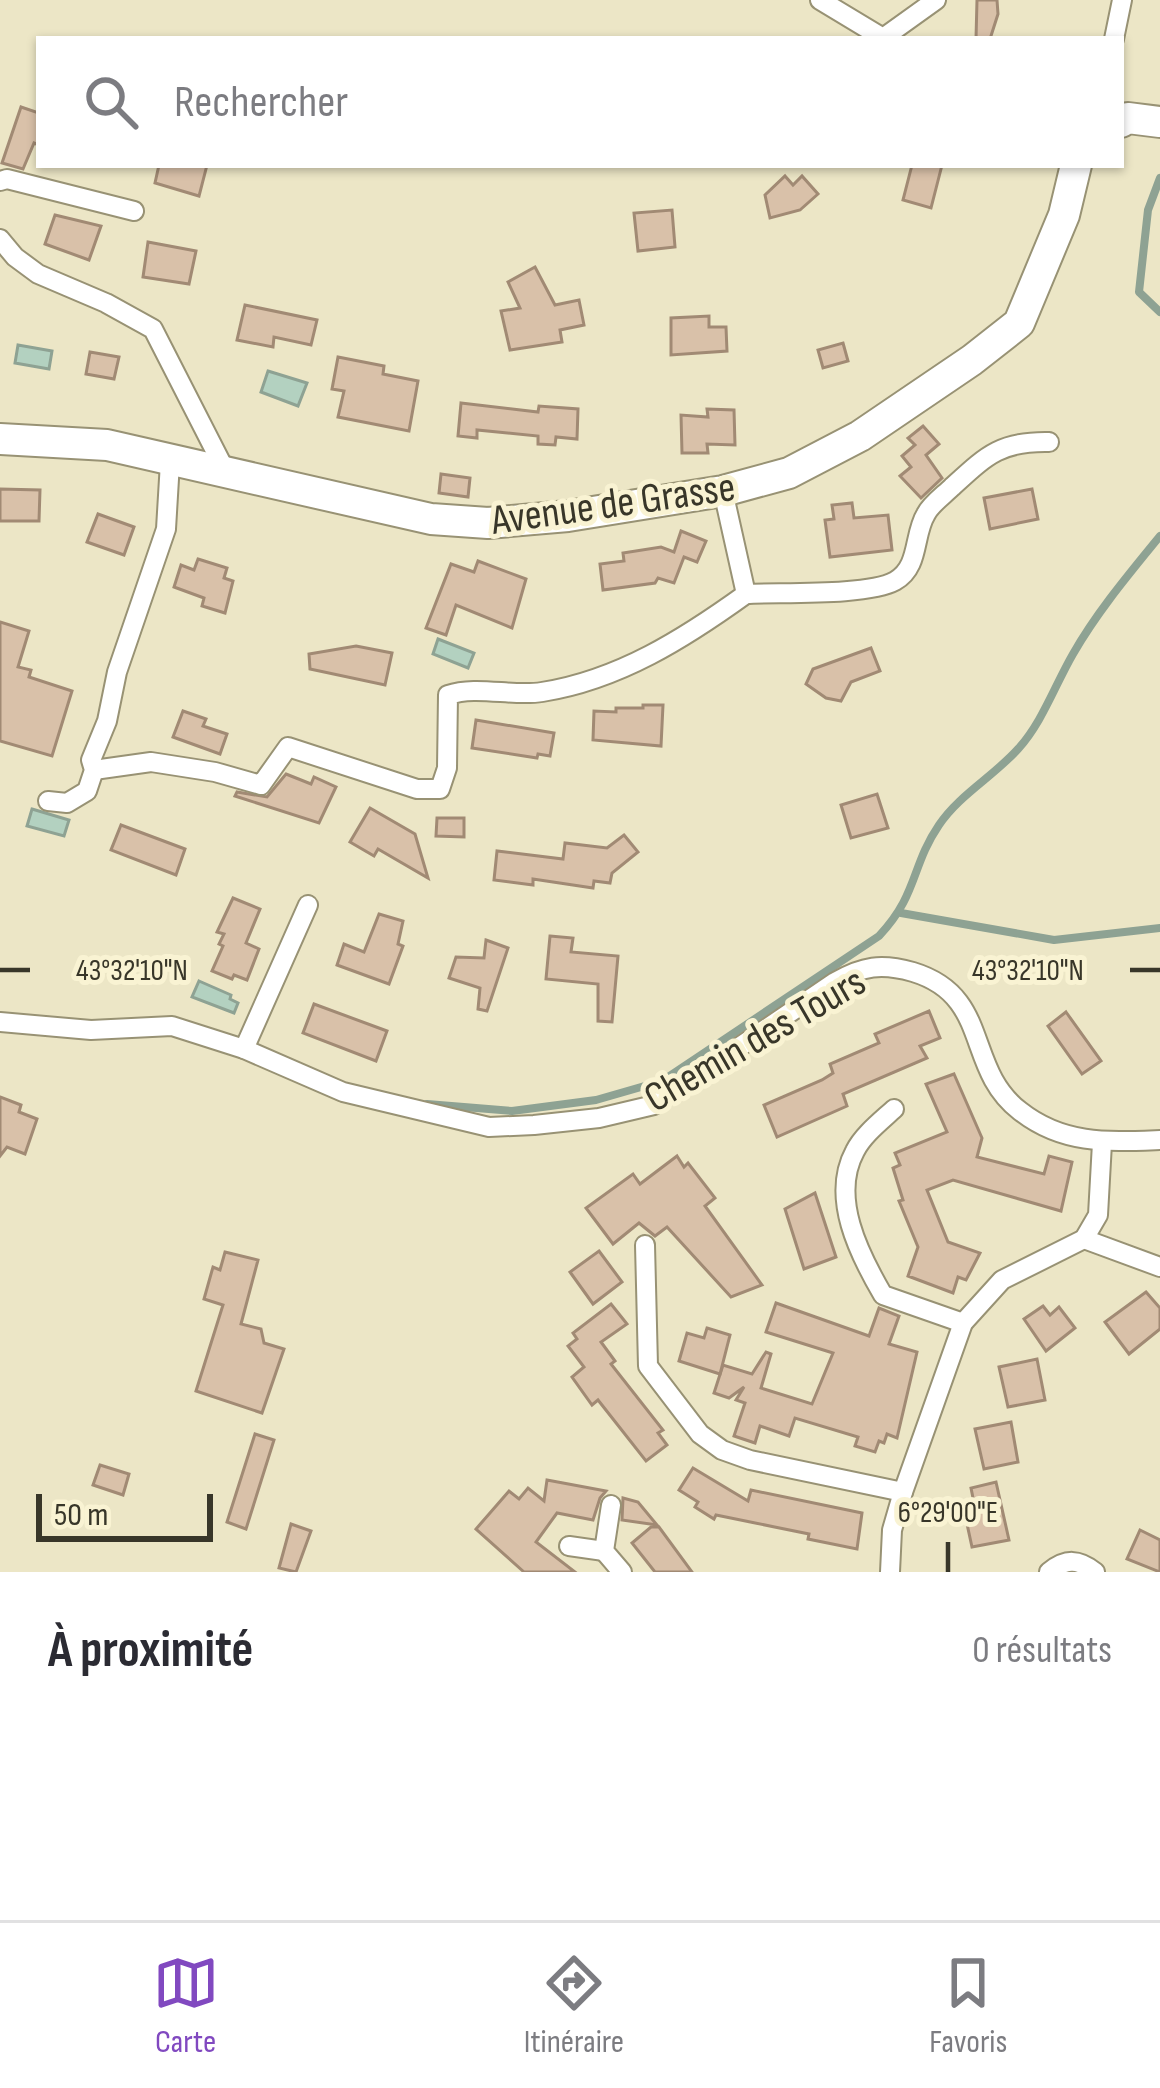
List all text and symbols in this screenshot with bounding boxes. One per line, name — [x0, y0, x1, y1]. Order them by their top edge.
search box — [36, 36, 1124, 168]
icon: search — [78, 69, 144, 135]
text: Rechercher — [174, 75, 348, 130]
street label: Avenue de Grasse — [487, 462, 739, 547]
text: 43°32'10"N — [76, 953, 188, 989]
text: 43°32'10"N — [972, 953, 1084, 989]
street label: Chemin des Tours — [636, 956, 875, 1124]
scale bar — [36, 1488, 213, 1541]
text: 50 m — [54, 1495, 108, 1535]
text: 6°29'00"E — [898, 1495, 998, 1531]
text: À proximité — [48, 1620, 253, 1681]
text: 0 résultats — [972, 1627, 1112, 1674]
tab: Carte — [153, 1950, 219, 2062]
tab: Itinéraire — [524, 1950, 624, 2062]
tab: Favoris — [929, 1950, 1007, 2062]

